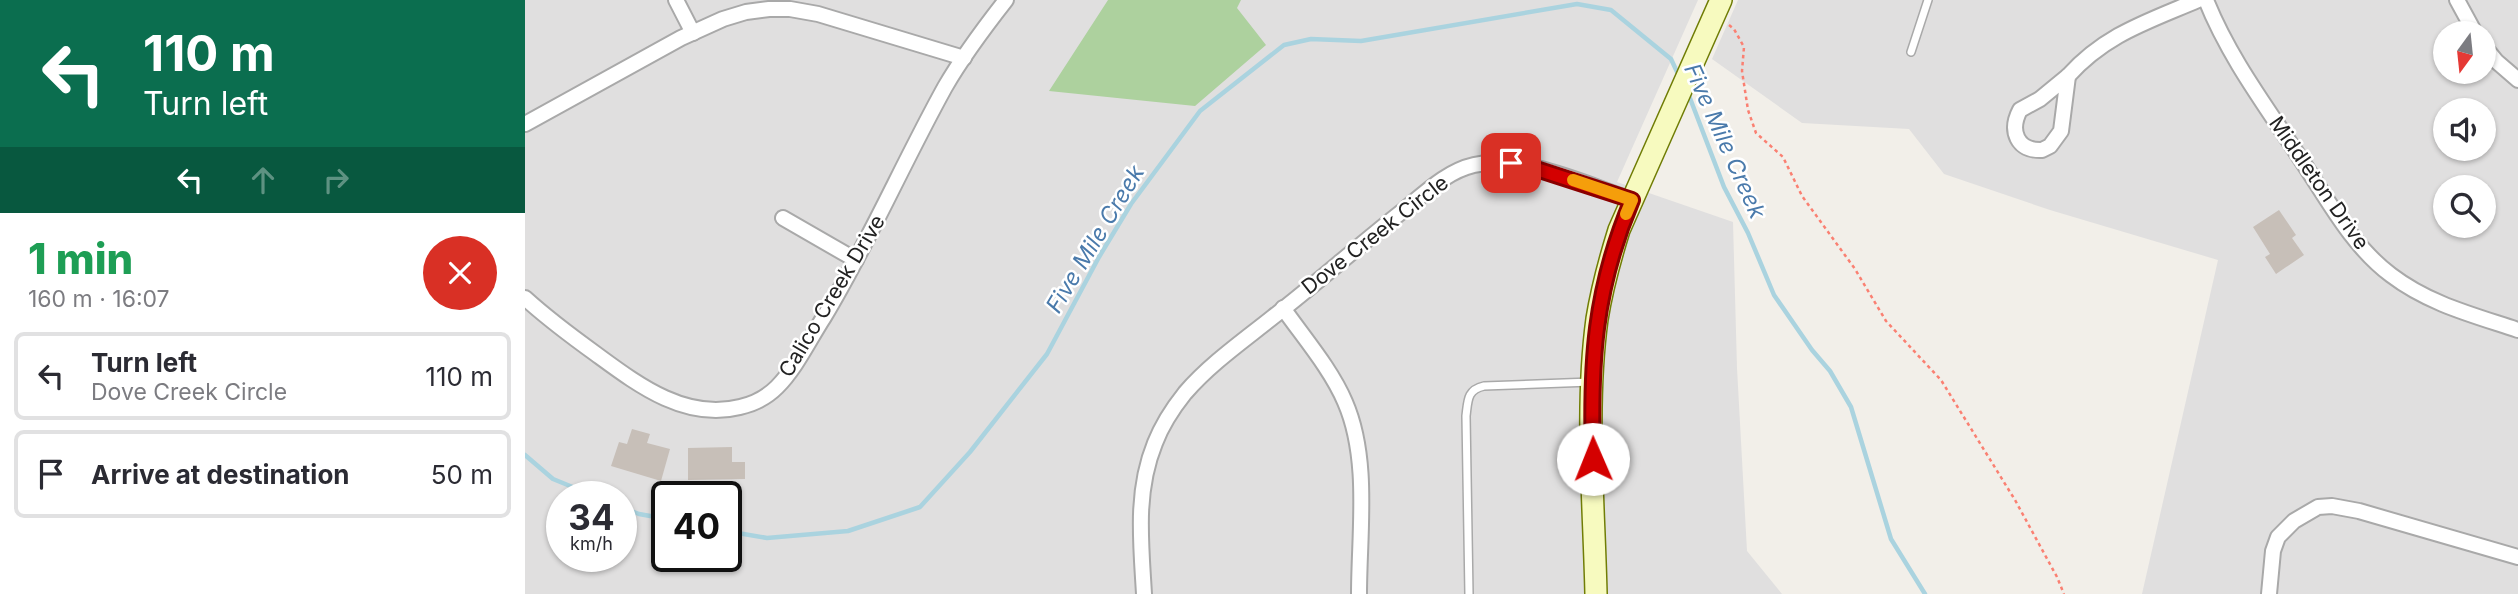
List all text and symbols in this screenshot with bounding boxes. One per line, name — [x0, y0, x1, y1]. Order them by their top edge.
north arrow — [2433, 21, 2495, 84]
map controls — [2433, 21, 2496, 238]
text: 110 m — [143, 24, 275, 83]
icon: left — [28, 28, 119, 119]
water label: Five Mile Creek — [1678, 59, 1772, 223]
text: Turn left — [143, 84, 268, 123]
button: sound — [2433, 98, 2496, 161]
street label: Middleton Drive — [2264, 111, 2375, 254]
pin — [1481, 133, 1541, 193]
icon: arrive — [1492, 144, 1530, 182]
water label: Five Mile Creek — [1040, 160, 1150, 318]
icon: left — [171, 161, 209, 199]
icon: ahead — [244, 161, 282, 199]
icon: right — [317, 161, 355, 199]
street label: Dove Creek Circle — [1296, 170, 1453, 300]
button: search — [2433, 175, 2496, 238]
street label: Calico Creek Drive — [773, 210, 890, 381]
text: 1 min — [28, 233, 133, 284]
button: close — [423, 236, 497, 310]
text: 160 m · 16:07 — [28, 285, 170, 313]
text: Turn left — [91, 347, 197, 378]
icon: left — [32, 357, 70, 395]
text: 110 m — [425, 361, 493, 392]
text: Dove Creek Circle — [91, 378, 287, 406]
position arrow — [1556, 422, 1630, 496]
icon: arrive — [32, 455, 70, 493]
text: Arrive at destination — [91, 459, 350, 490]
text: 50 m — [431, 459, 493, 490]
speed limit sign: 40 — [651, 481, 742, 572]
text: 34 — [568, 496, 615, 538]
text: km/h — [570, 533, 613, 554]

